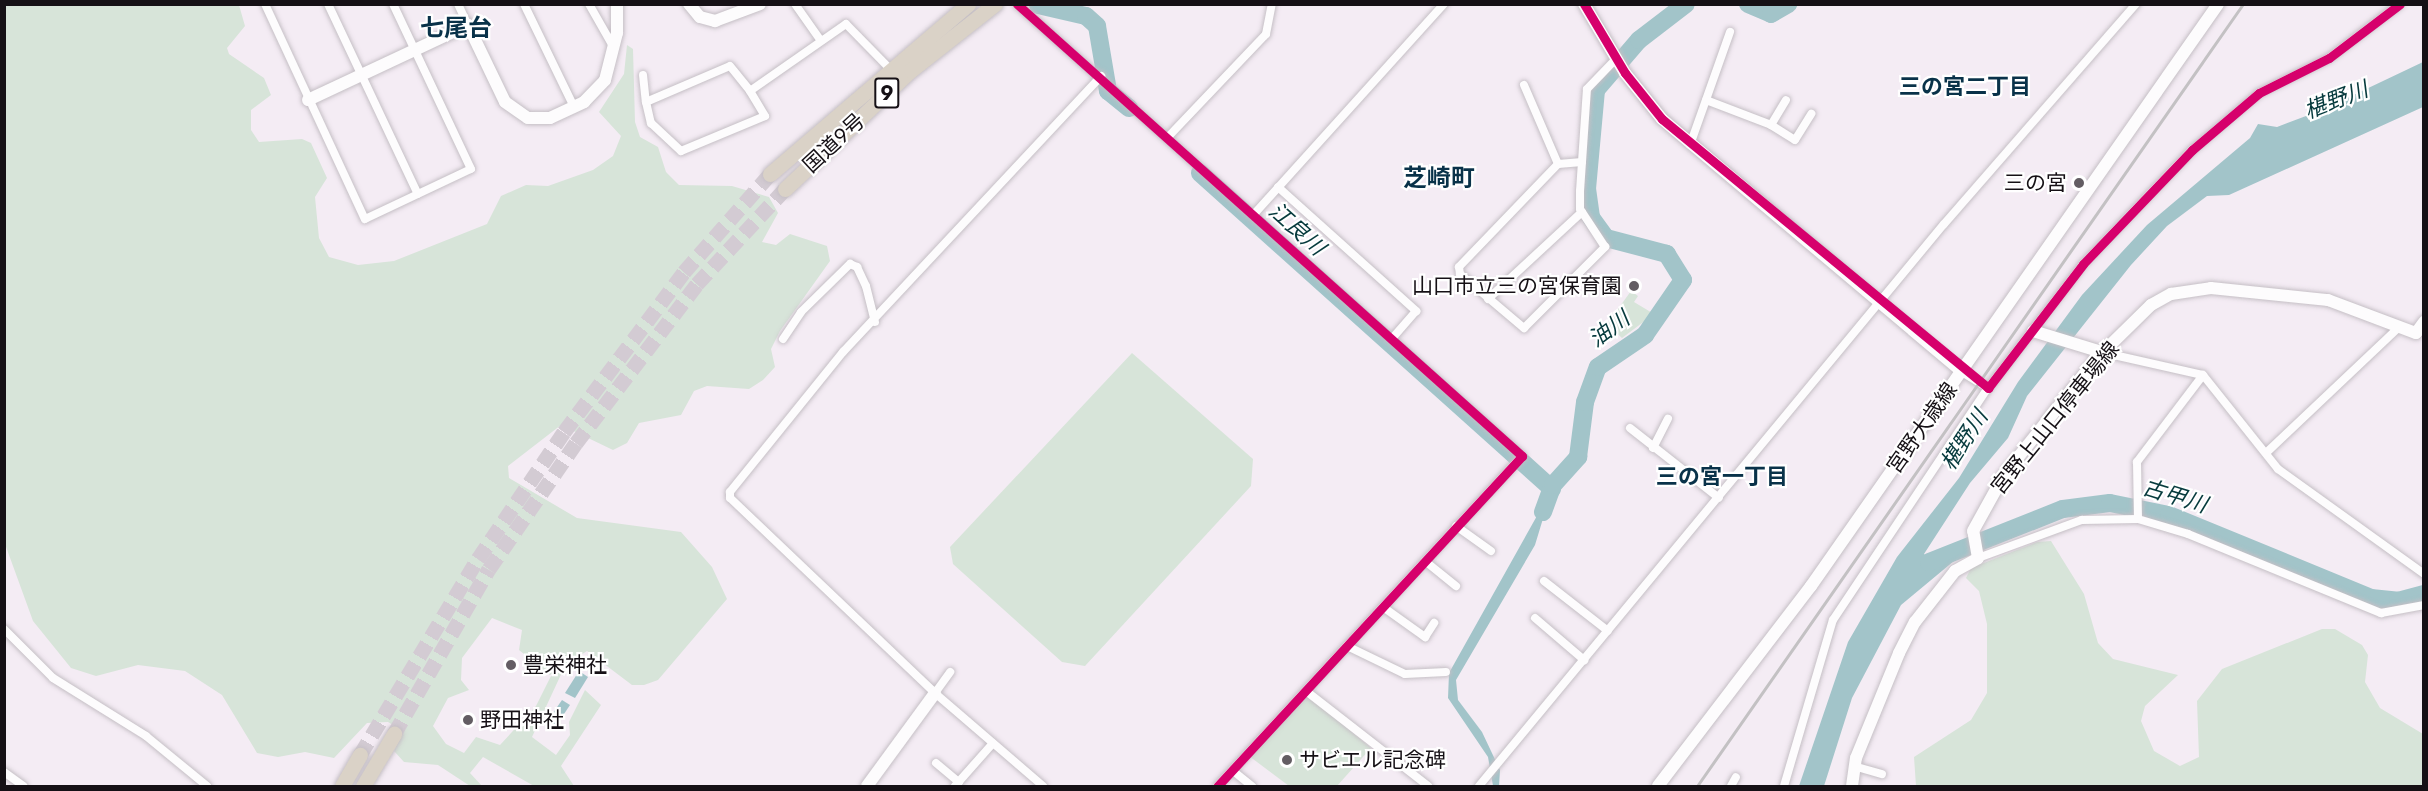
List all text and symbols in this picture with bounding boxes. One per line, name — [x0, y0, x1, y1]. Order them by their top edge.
district label: 七尾台 — [420, 14, 492, 42]
district label: 三の宮二丁目 — [1899, 74, 2031, 100]
road number: 9 — [874, 76, 900, 110]
water label: 椹野川 — [2300, 76, 2372, 124]
street label: 国道9号 — [798, 108, 870, 178]
district label: 芝崎町 — [1403, 164, 1475, 192]
place label: 三の宮 — [2004, 170, 2067, 196]
marker: 三の宮 — [2072, 176, 2086, 190]
water label: 江良川 — [1264, 197, 1330, 261]
place label: 山口市立三の宮保育園 — [1412, 273, 1622, 299]
marker: 山口市立三の宮保育園 — [1627, 279, 1641, 293]
water label: 油川 — [1583, 305, 1635, 353]
street label: 宮野上山口停車場線 — [1986, 337, 2124, 499]
street label: 宮野大歳線 — [1882, 378, 1962, 478]
water label: 椹野川 — [1935, 405, 1993, 475]
district label: 三の宮一丁目 — [1656, 464, 1788, 490]
water label: 古甲川 — [2140, 474, 2210, 518]
place label: 豊栄神社 — [523, 652, 607, 678]
marker: 豊栄神社 — [504, 658, 518, 672]
place label: 野田神社 — [480, 707, 564, 733]
marker: 野田神社 — [461, 713, 475, 727]
place label: サビエル記念碑 — [1299, 747, 1446, 773]
marker: サビエル記念碑 — [1280, 753, 1294, 767]

